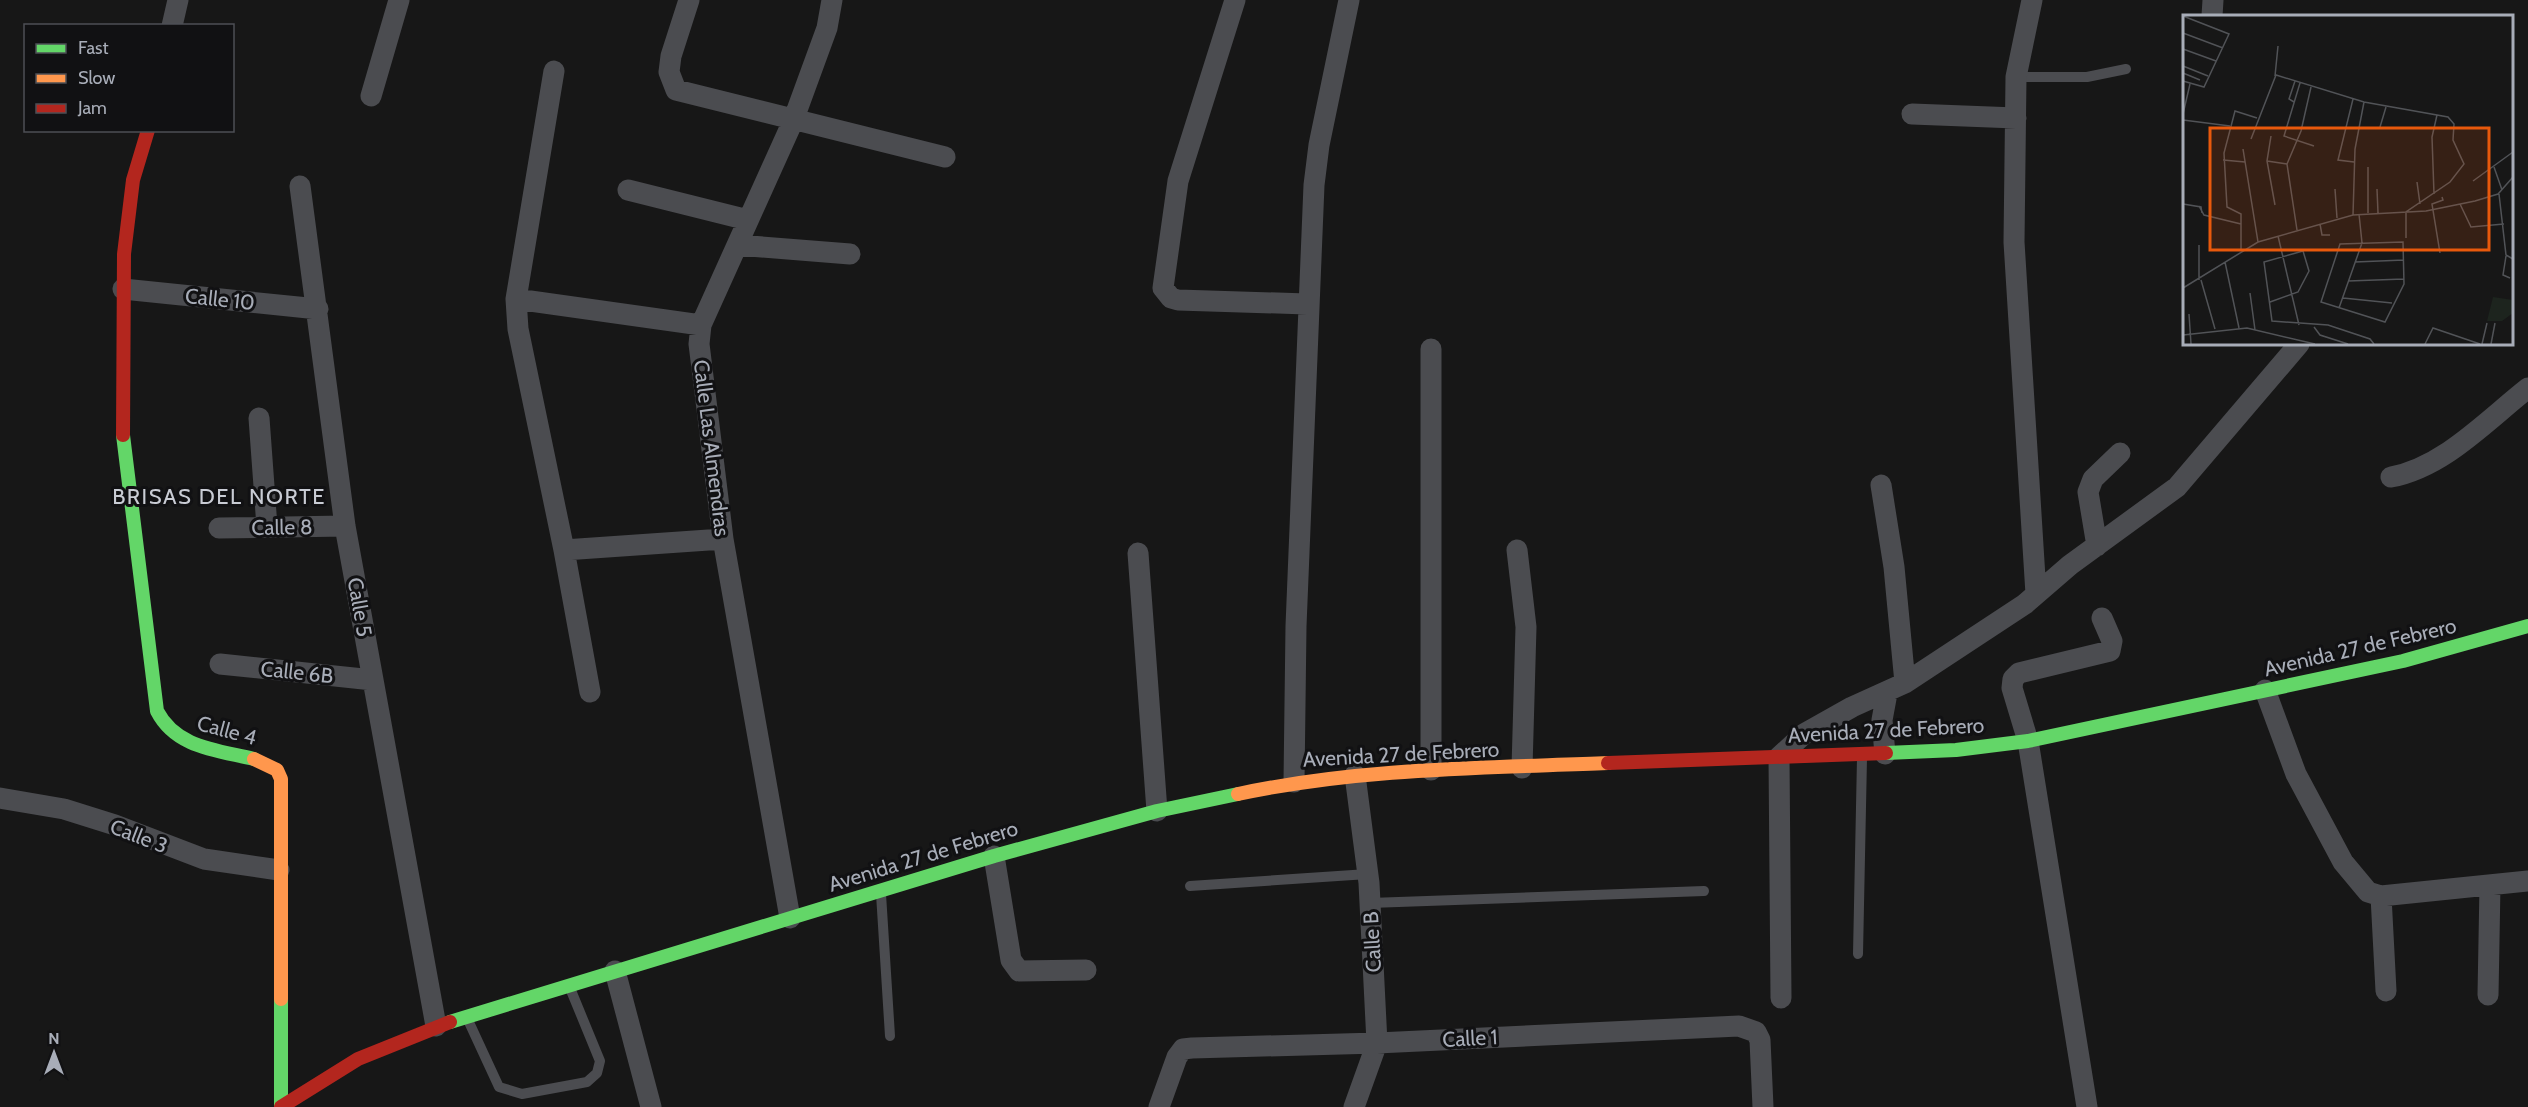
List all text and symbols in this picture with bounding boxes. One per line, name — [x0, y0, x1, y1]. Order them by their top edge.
inset map — [2183, 15, 2513, 345]
legend — [24, 24, 234, 132]
text: Fast — [78, 37, 109, 59]
text: Slow — [78, 67, 115, 89]
text: Jam — [77, 97, 107, 119]
street label: Calle 10 — [184, 283, 256, 315]
street label: Calle Las Almendras — [689, 358, 735, 538]
district label: BRISAS DEL NORTE — [112, 483, 326, 510]
street label: Calle 8 — [251, 514, 313, 540]
street label: Calle 5 — [343, 575, 377, 639]
street label: Avenida 27 de Febrero — [2261, 613, 2459, 681]
street label: Calle 6B — [260, 656, 334, 688]
street label: Calle 4 — [195, 710, 259, 750]
street label: Avenida 27 de Febrero — [1787, 712, 1985, 748]
street label: Avenida 27 de Febrero — [1302, 736, 1500, 772]
street label: Calle 3 — [107, 814, 171, 858]
street label: Avenida 27 de Febrero — [825, 815, 1021, 897]
street label: Calle B — [1358, 911, 1386, 973]
north arrow — [24, 1023, 84, 1083]
street label: Calle 1 — [1442, 1024, 1498, 1052]
text: N — [48, 1029, 60, 1048]

